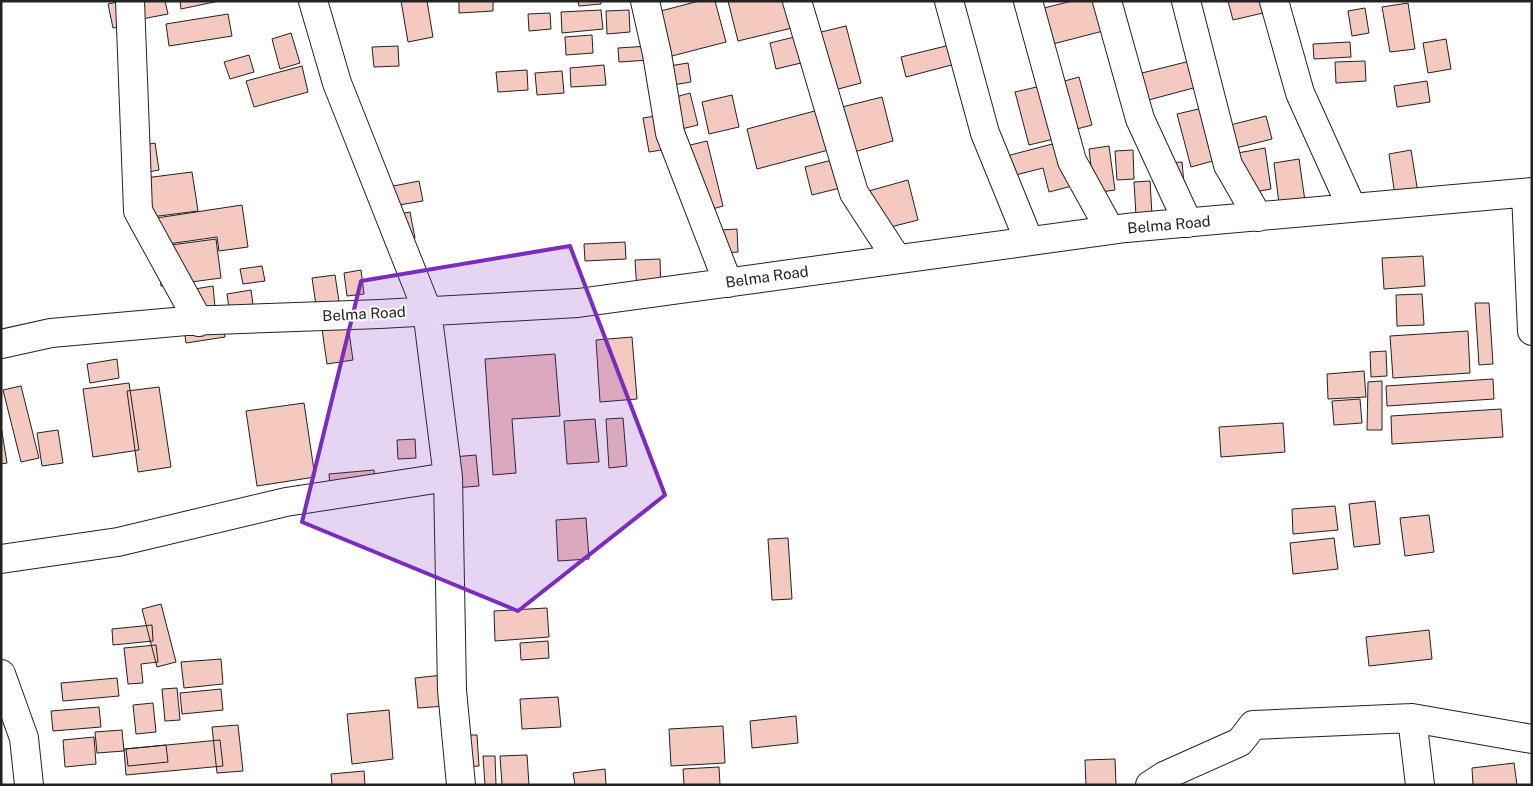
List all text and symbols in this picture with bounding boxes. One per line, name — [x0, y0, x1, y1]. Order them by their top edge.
street label: Belma Road — [1127, 212, 1211, 237]
street label: Belma Road — [724, 262, 809, 291]
street label: Belma Road — [322, 303, 406, 324]

